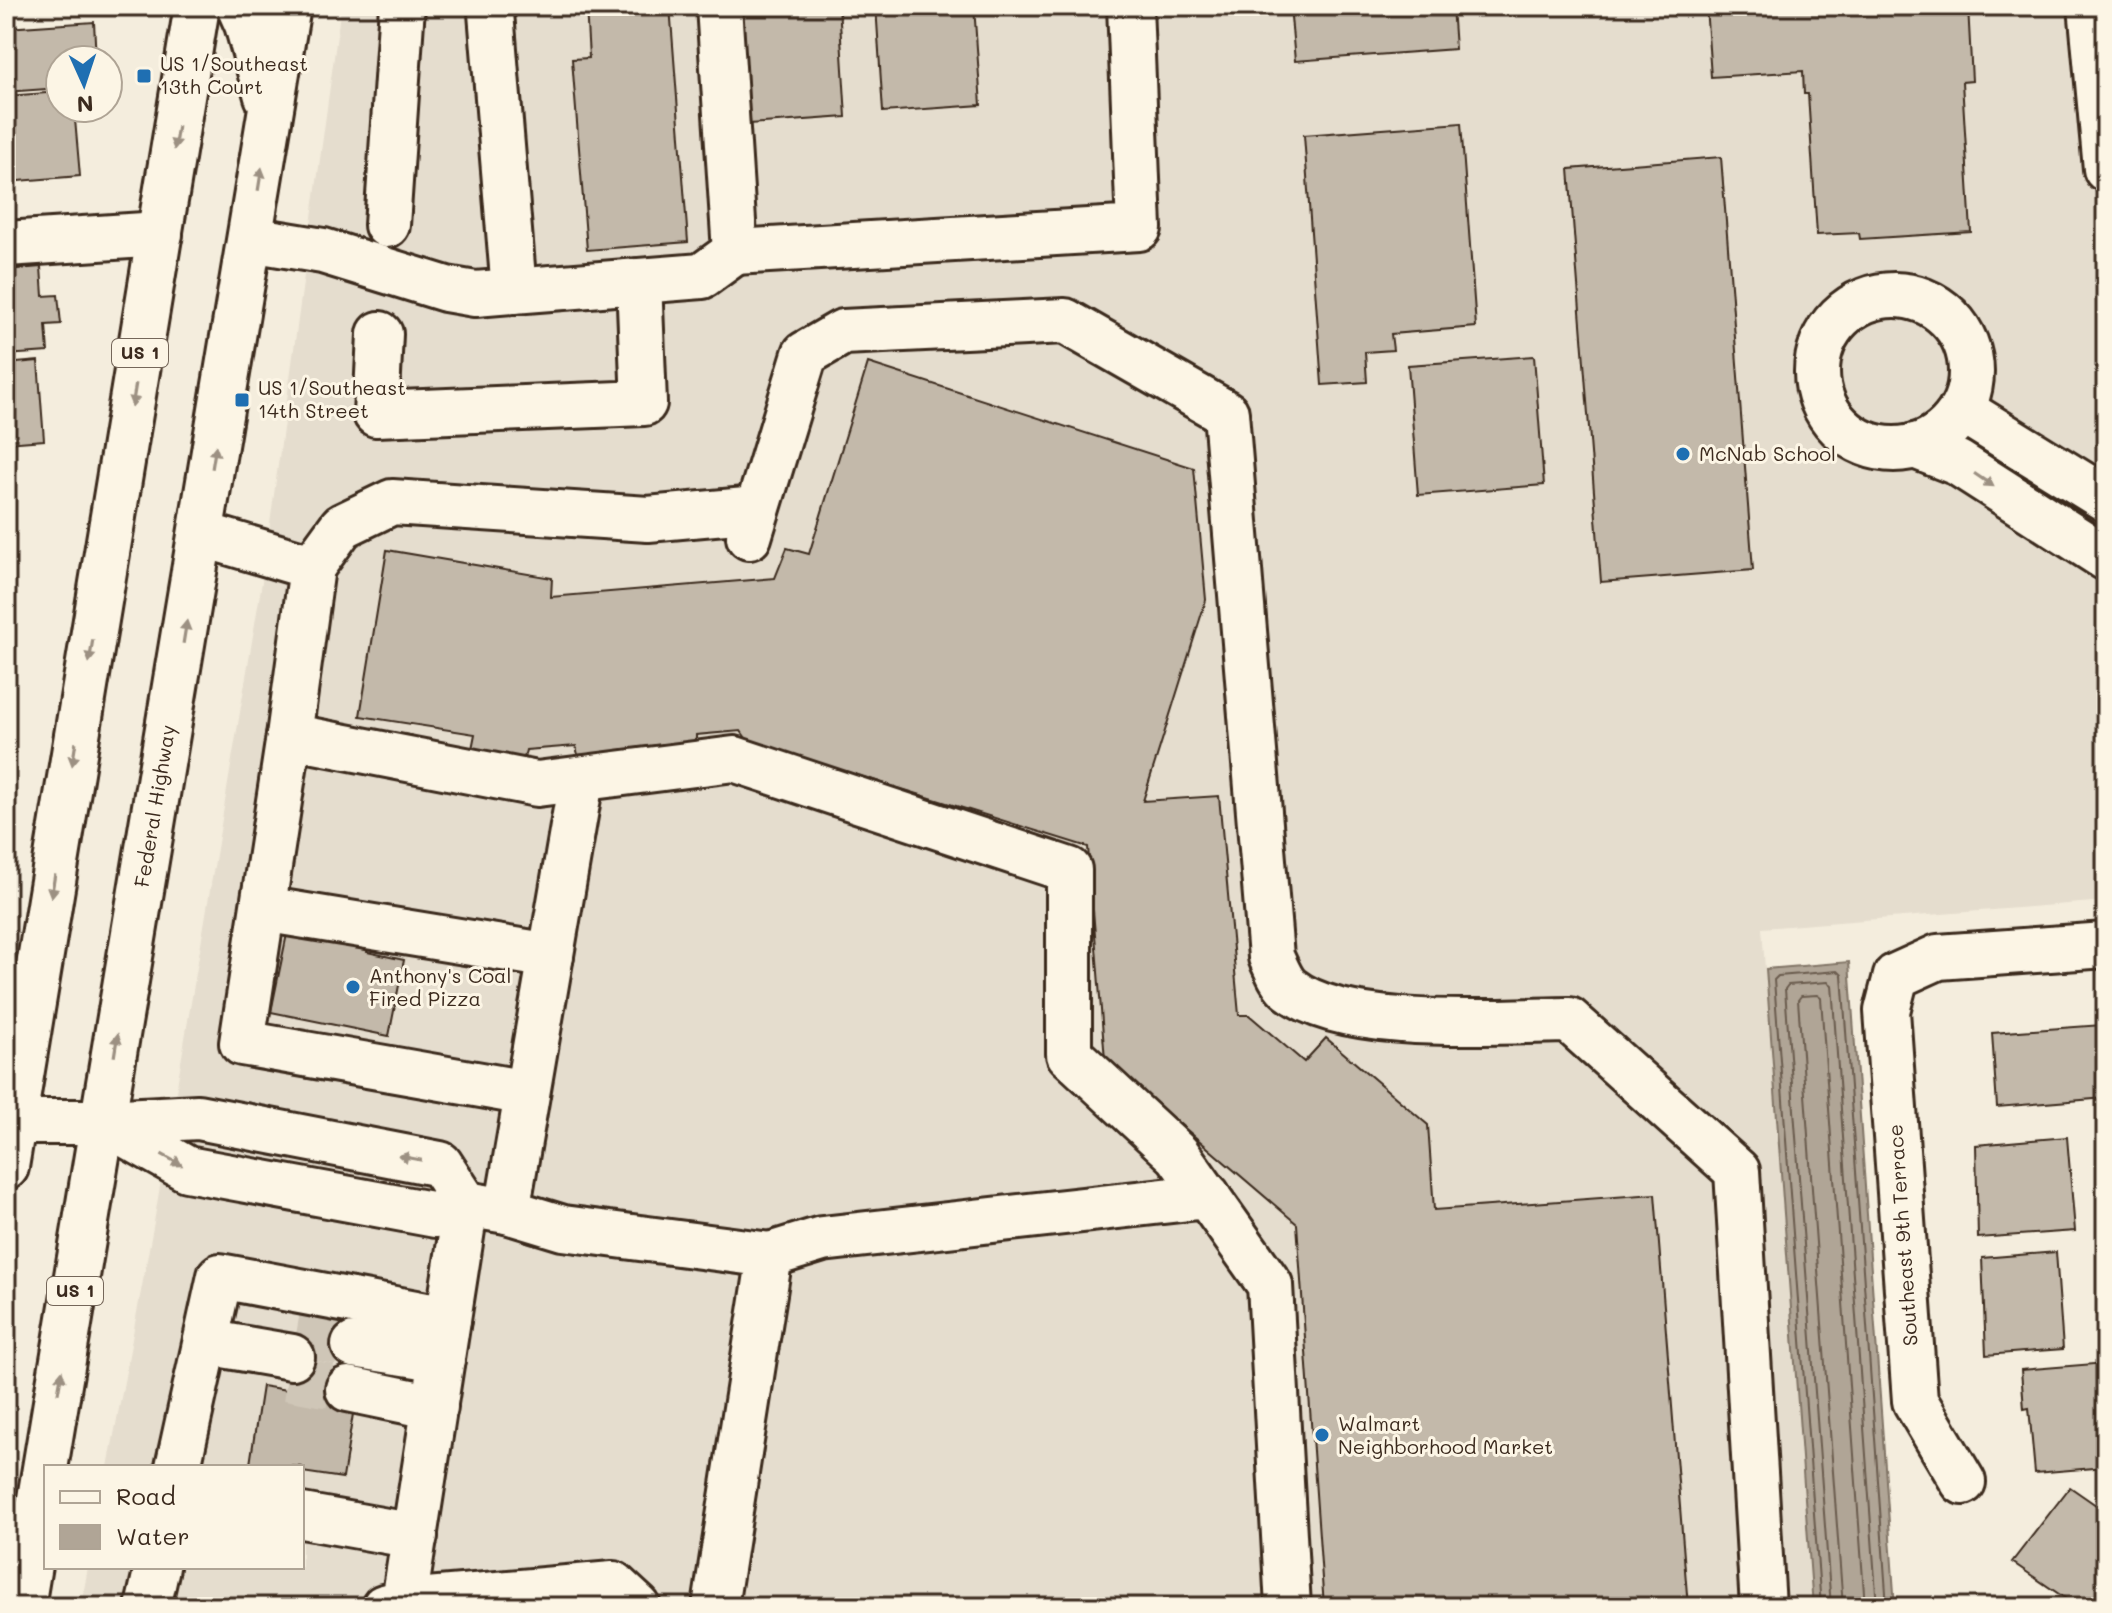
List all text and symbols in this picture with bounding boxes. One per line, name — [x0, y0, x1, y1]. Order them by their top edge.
north arrow — [44, 44, 124, 124]
place label: US 1/Southeast 13th Court — [160, 50, 308, 99]
marker: US 1/Southeast 13th Court — [135, 67, 153, 85]
text: N — [76, 90, 94, 119]
one-way arrow — [169, 126, 182, 151]
one-way arrow — [254, 167, 266, 192]
road number: US 1 — [112, 339, 168, 367]
place label: US 1/Southeast 14th Street — [258, 374, 406, 423]
one-way arrow — [127, 383, 139, 408]
marker: US 1/Southeast 14th Street — [233, 391, 251, 409]
place label: McNab School — [1699, 440, 1836, 466]
one-way arrow — [208, 444, 220, 469]
marker: McNab School — [1674, 445, 1692, 463]
one-way arrow — [1974, 472, 1995, 487]
one-way arrow — [179, 620, 191, 645]
one-way arrow — [84, 639, 97, 664]
street label: Federal Highway — [128, 723, 180, 889]
one-way arrow — [68, 742, 80, 767]
one-way arrow — [46, 873, 58, 898]
place label: Anthony's Coal Fired Pizza — [369, 962, 512, 1011]
marker: Anthony's Coal Fired Pizza — [344, 978, 362, 996]
one-way arrow — [111, 1033, 123, 1058]
street label: Southeast 9th Terrace — [1881, 1123, 1923, 1347]
one-way arrow — [397, 1152, 422, 1164]
one-way arrow — [161, 1153, 183, 1167]
road number: US 1 — [47, 1277, 103, 1305]
one-way arrow — [54, 1370, 67, 1395]
place label: Walmart Neighborhood Market — [1338, 1410, 1553, 1459]
marker: Walmart Neighborhood Market — [1313, 1426, 1331, 1444]
legend — [44, 1465, 304, 1569]
text: Road — [116, 1480, 176, 1511]
text: Water — [116, 1520, 190, 1551]

